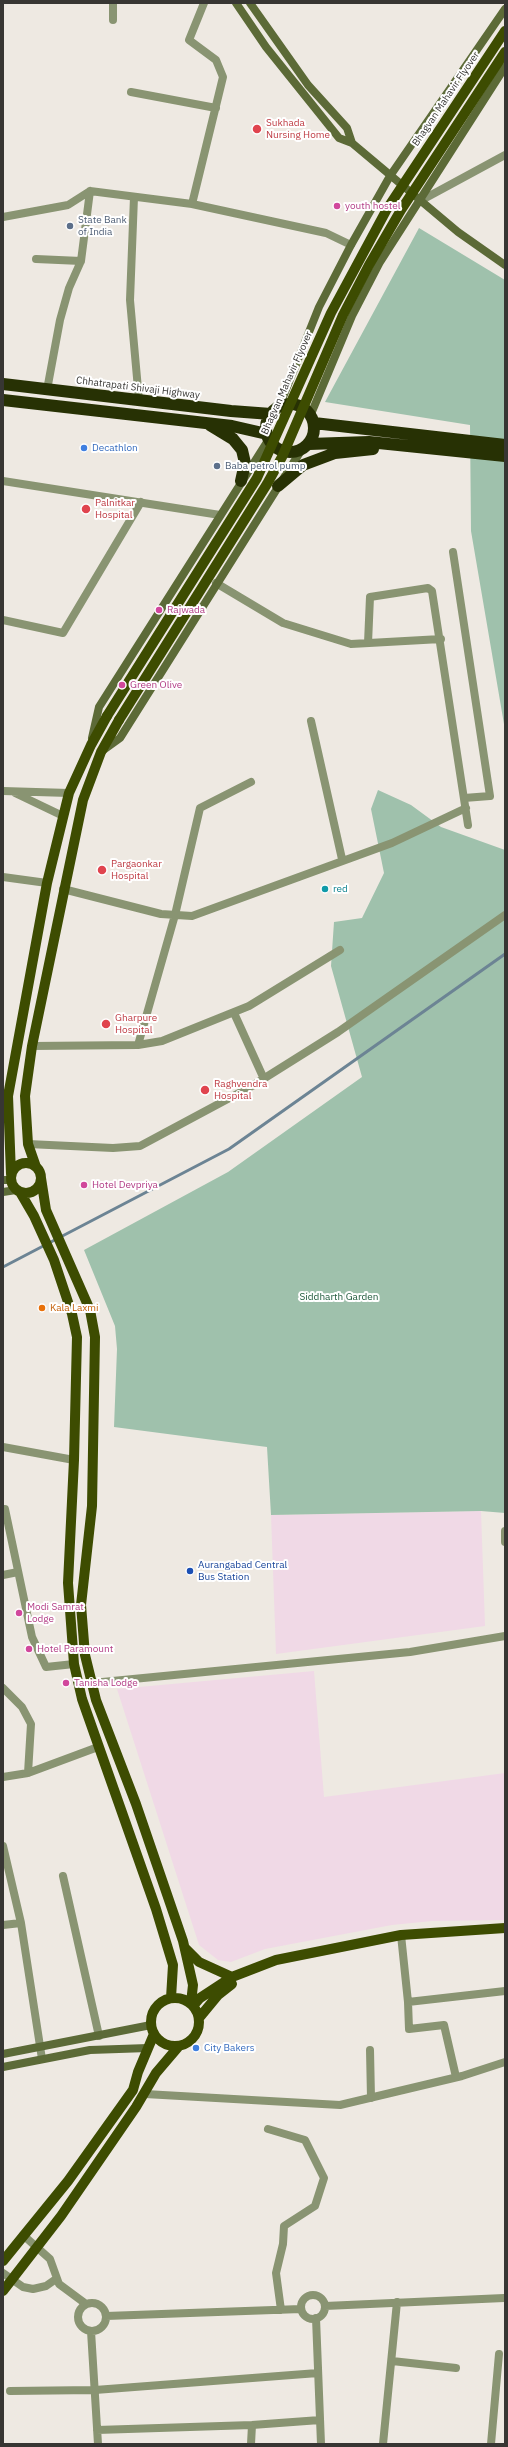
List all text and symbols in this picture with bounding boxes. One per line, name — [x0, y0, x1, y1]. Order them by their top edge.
street label: Bhagvan Mahavir Flyover — [410, 49, 482, 149]
place label: Sukhada Nursing Home — [266, 117, 330, 140]
marker: Sukhada Nursing Home — [251, 123, 263, 135]
place label: youth hostel — [345, 200, 401, 212]
marker: youth hostel — [332, 201, 342, 211]
place label: State Bank of India — [78, 214, 127, 238]
marker: State Bank of India — [65, 221, 75, 231]
street label: Bhagvan Mahavir Flyover — [259, 330, 315, 436]
street label: Chhatrapati Shivaji Highway — [75, 374, 201, 402]
place label: Decathlon — [92, 442, 138, 454]
marker: Decathlon — [79, 443, 89, 453]
place label: Baba petrol pump — [225, 460, 305, 472]
marker: Baba petrol pump — [212, 461, 222, 471]
place label: Palnitkar Hospital — [95, 497, 135, 520]
marker: Palnitkar Hospital — [80, 503, 92, 515]
place label: Rajwada — [167, 604, 205, 616]
marker: Rajwada — [154, 605, 164, 615]
place label: Green Olive — [130, 679, 182, 691]
marker: Green Olive — [117, 680, 127, 690]
place label: Pargaonkar Hospital — [111, 858, 162, 882]
marker: Pargaonkar Hospital — [96, 864, 108, 876]
place label: red — [333, 883, 348, 895]
marker: red — [320, 884, 330, 894]
place label: Gharpure Hospital — [115, 1012, 157, 1036]
marker: Gharpure Hospital — [100, 1018, 112, 1030]
place label: Raghvendra Hospital — [214, 1078, 267, 1102]
marker: Raghvendra Hospital — [199, 1084, 211, 1096]
place label: Hotel Devpriya — [92, 1179, 158, 1191]
marker: Hotel Devpriya — [79, 1180, 89, 1190]
park label: Siddharth Garden — [299, 1291, 379, 1303]
place label: Kala Laxmi — [50, 1302, 99, 1314]
marker: Kala Laxmi — [37, 1303, 47, 1313]
place label: Aurangabad Central Bus Station — [198, 1559, 287, 1582]
marker: Aurangabad Central Bus Station — [185, 1566, 195, 1576]
place label: Modi Samrat Lodge — [27, 1601, 84, 1624]
marker: Modi Samrat Lodge — [14, 1608, 24, 1618]
place label: Hotel Paramount — [37, 1643, 113, 1655]
marker: Hotel Paramount — [24, 1644, 34, 1654]
place label: Tanisha Lodge — [74, 1677, 138, 1689]
marker: Tanisha Lodge — [61, 1678, 71, 1688]
place label: City Bakers — [204, 2042, 255, 2054]
marker: City Bakers — [191, 2043, 201, 2053]

